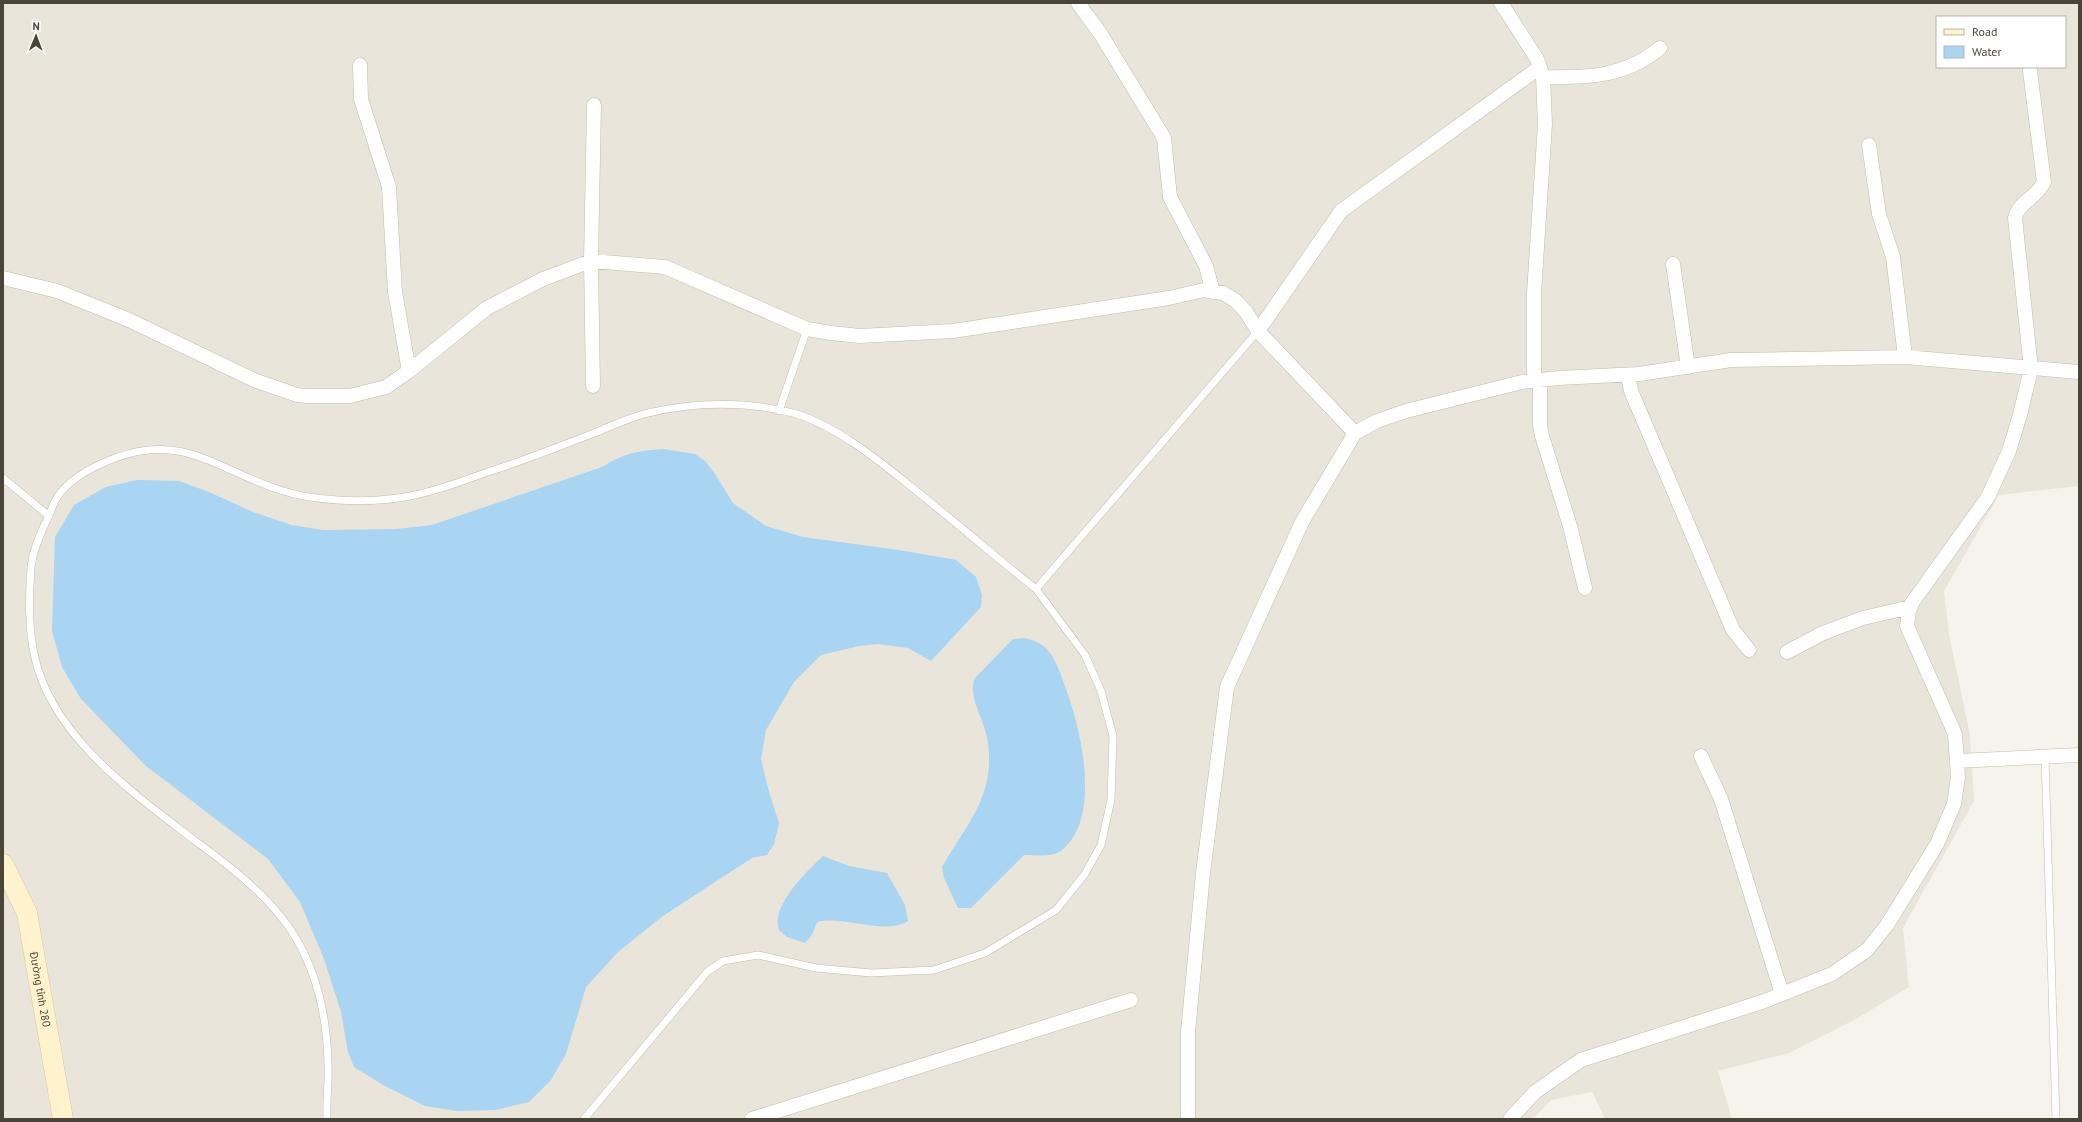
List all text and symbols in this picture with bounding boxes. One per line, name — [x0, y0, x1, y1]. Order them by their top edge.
north arrow — [16, 16, 56, 56]
legend — [1936, 16, 2066, 68]
text: N — [32, 19, 40, 33]
text: Road — [1972, 24, 1997, 39]
text: Water — [1972, 44, 2002, 59]
street label: Đường tỉnh 280 — [27, 950, 54, 1028]

